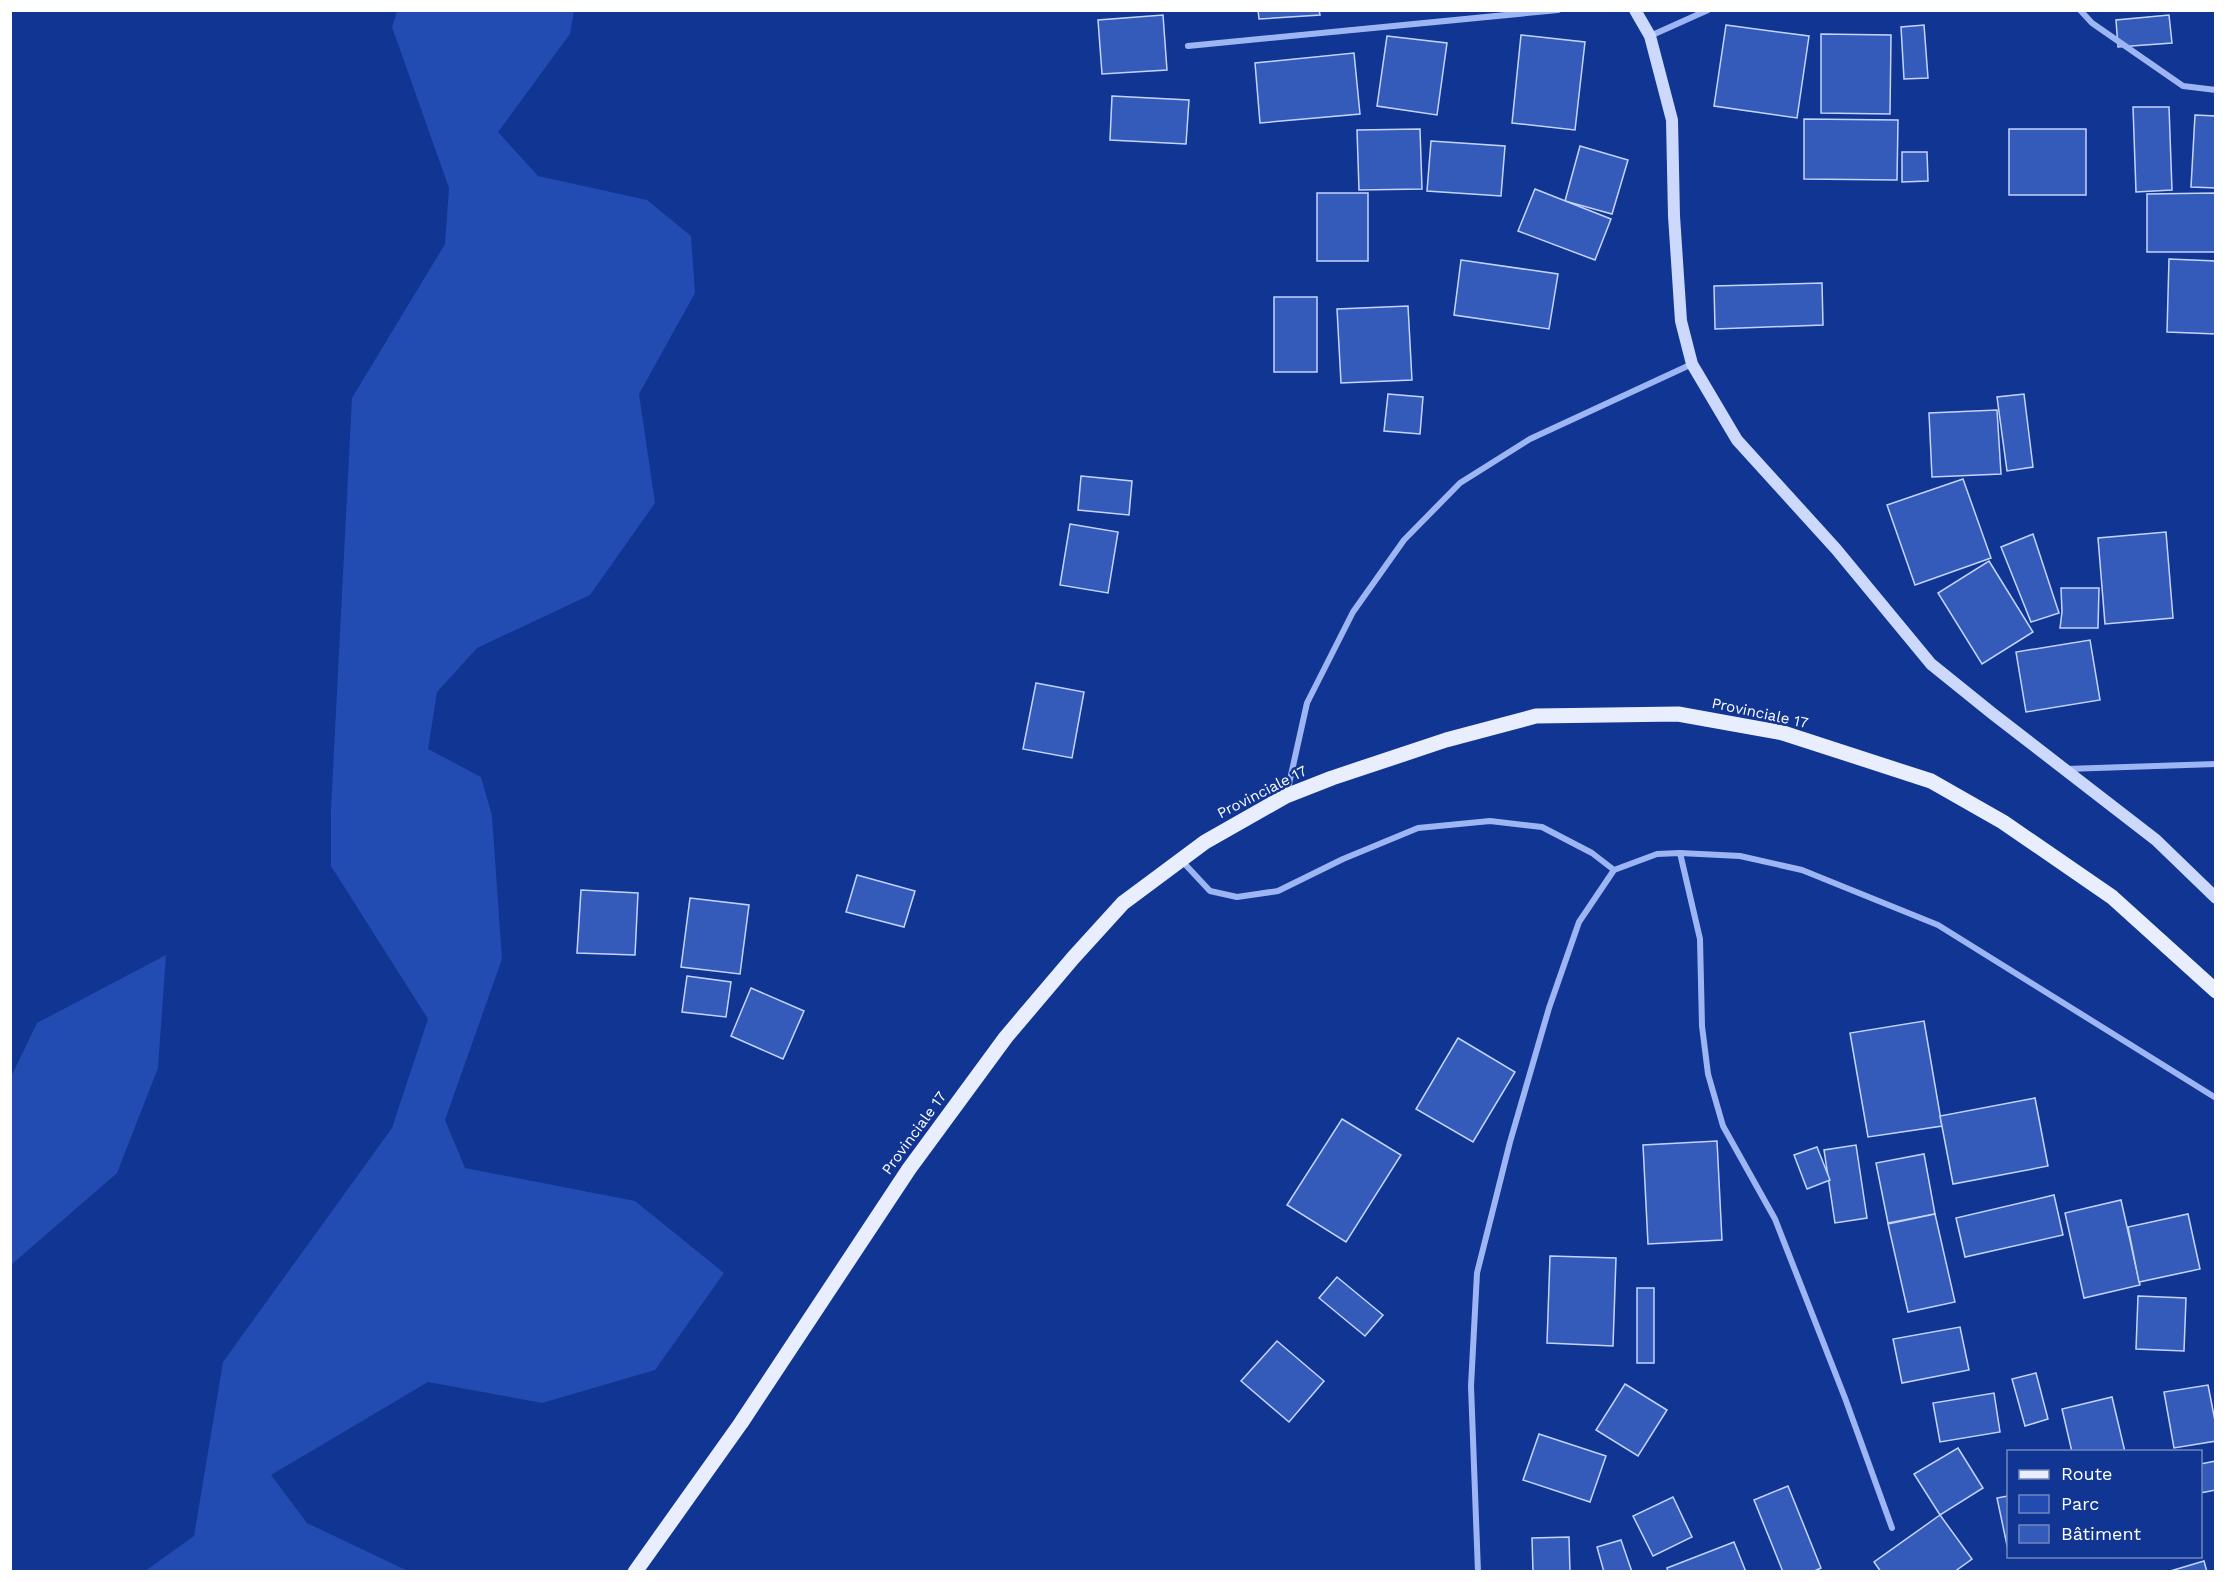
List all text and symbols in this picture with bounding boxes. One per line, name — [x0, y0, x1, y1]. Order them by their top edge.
street label: Provinciale 17 — [1710, 694, 1810, 732]
street label: Provinciale 17 — [1214, 762, 1310, 822]
street label: Provinciale 17 — [878, 1088, 950, 1178]
legend — [2007, 1450, 2202, 1558]
text: Route — [2061, 1463, 2113, 1484]
text: Parc — [2061, 1493, 2099, 1514]
text: Bâtiment — [2061, 1523, 2141, 1544]

